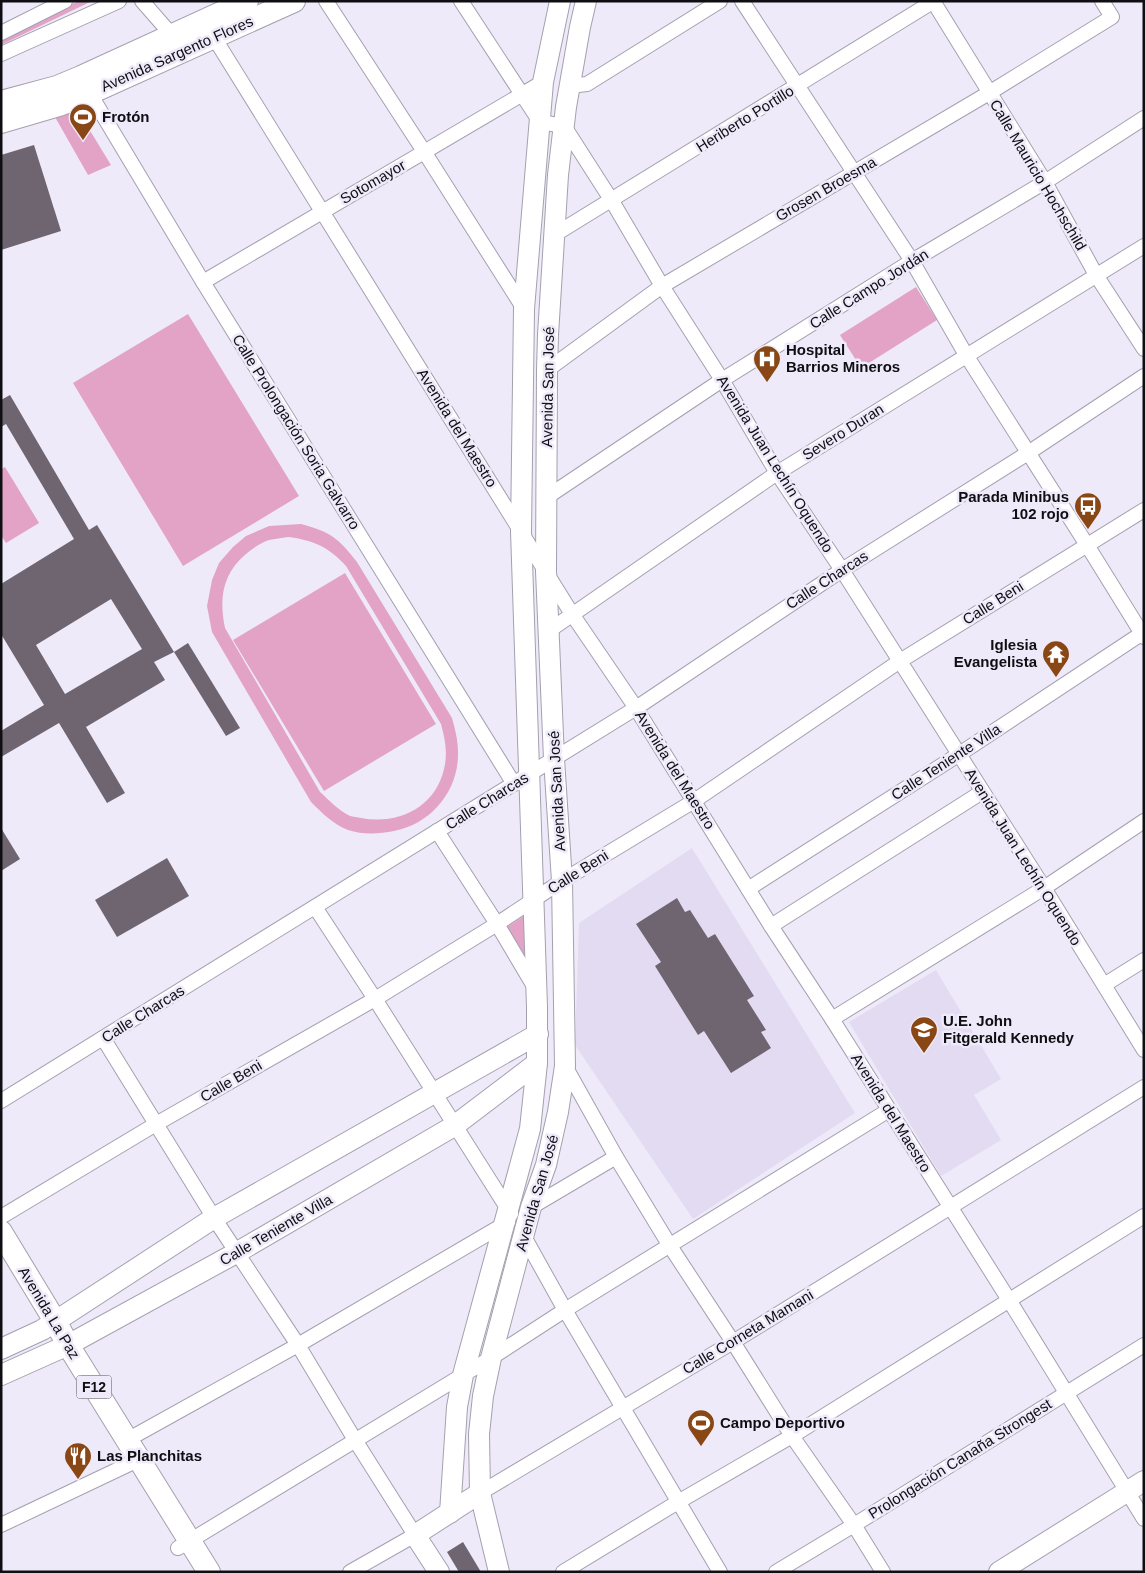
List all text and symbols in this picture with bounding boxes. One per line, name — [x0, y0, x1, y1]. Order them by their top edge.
street label: Avenida Sargento Flores — [98, 12, 256, 95]
street label: Heriberto Portillo — [693, 82, 797, 155]
street label: Calle Mauricio Hochschild — [987, 96, 1090, 253]
sports icon: Frotón — [68, 102, 98, 141]
place label: Frotón — [102, 108, 149, 125]
street label: Grosen Broesma — [772, 153, 880, 224]
street label: Sotomayor — [337, 156, 408, 207]
street label: Calle Campo Jordán — [806, 245, 931, 332]
street label: Avenida San José — [538, 327, 557, 447]
street label: Calle Prolongación Soria Galvarro — [229, 331, 364, 532]
place label: Hospital Barrios Mineros — [786, 341, 900, 375]
hospital icon: Hospital Barrios Mineros — [752, 344, 782, 383]
street label: Avenida del Maestro — [414, 365, 501, 490]
street label: Avenida Juan Lechín Oquendo — [714, 372, 837, 555]
street label: Severo Duran — [799, 400, 886, 463]
place label: Parada Minibus 102 rojo — [958, 488, 1069, 522]
bus stop icon: Parada Minibus 102 rojo — [1073, 491, 1103, 530]
street label: Calle Charcas — [783, 547, 871, 612]
street label: Calle Beni — [959, 577, 1026, 628]
place label: Iglesia Evangelista — [954, 636, 1038, 670]
temple icon: Iglesia Evangelista — [1041, 639, 1071, 678]
street label: Avenida del Maestro — [632, 707, 719, 832]
street label: Calle Teniente Villa — [888, 720, 1004, 803]
street label: Avenida San José — [545, 730, 568, 852]
street label: Avenida Juan Lechín Oquendo — [962, 765, 1085, 948]
street label: Calle Charcas — [442, 768, 531, 833]
street label: Calle Beni — [544, 846, 611, 897]
street label: Calle Charcas — [98, 981, 187, 1046]
place label: U.E. John Fitgerald Kennedy — [943, 1012, 1075, 1046]
school or university icon: U.E. John Fitgerald Kennedy — [909, 1015, 939, 1054]
street label: Avenida del Maestro — [848, 1050, 935, 1175]
street label: Calle Beni — [197, 1056, 265, 1105]
street label: Avenida San José — [512, 1133, 561, 1253]
street label: Calle Teniente Villa — [216, 1190, 336, 1269]
street label: Avenida La Paz — [15, 1263, 84, 1362]
street label: Calle Corneta Mamani — [679, 1286, 816, 1377]
road number: F12 — [76, 1375, 112, 1398]
street label: Prolongación Canaña Strongest — [865, 1395, 1055, 1522]
sports icon: Campo Deportivo — [686, 1408, 716, 1447]
place label: Campo Deportivo — [720, 1414, 845, 1431]
restaurant icon: Las Planchitas — [63, 1441, 93, 1480]
place label: Las Planchitas — [97, 1447, 202, 1464]

